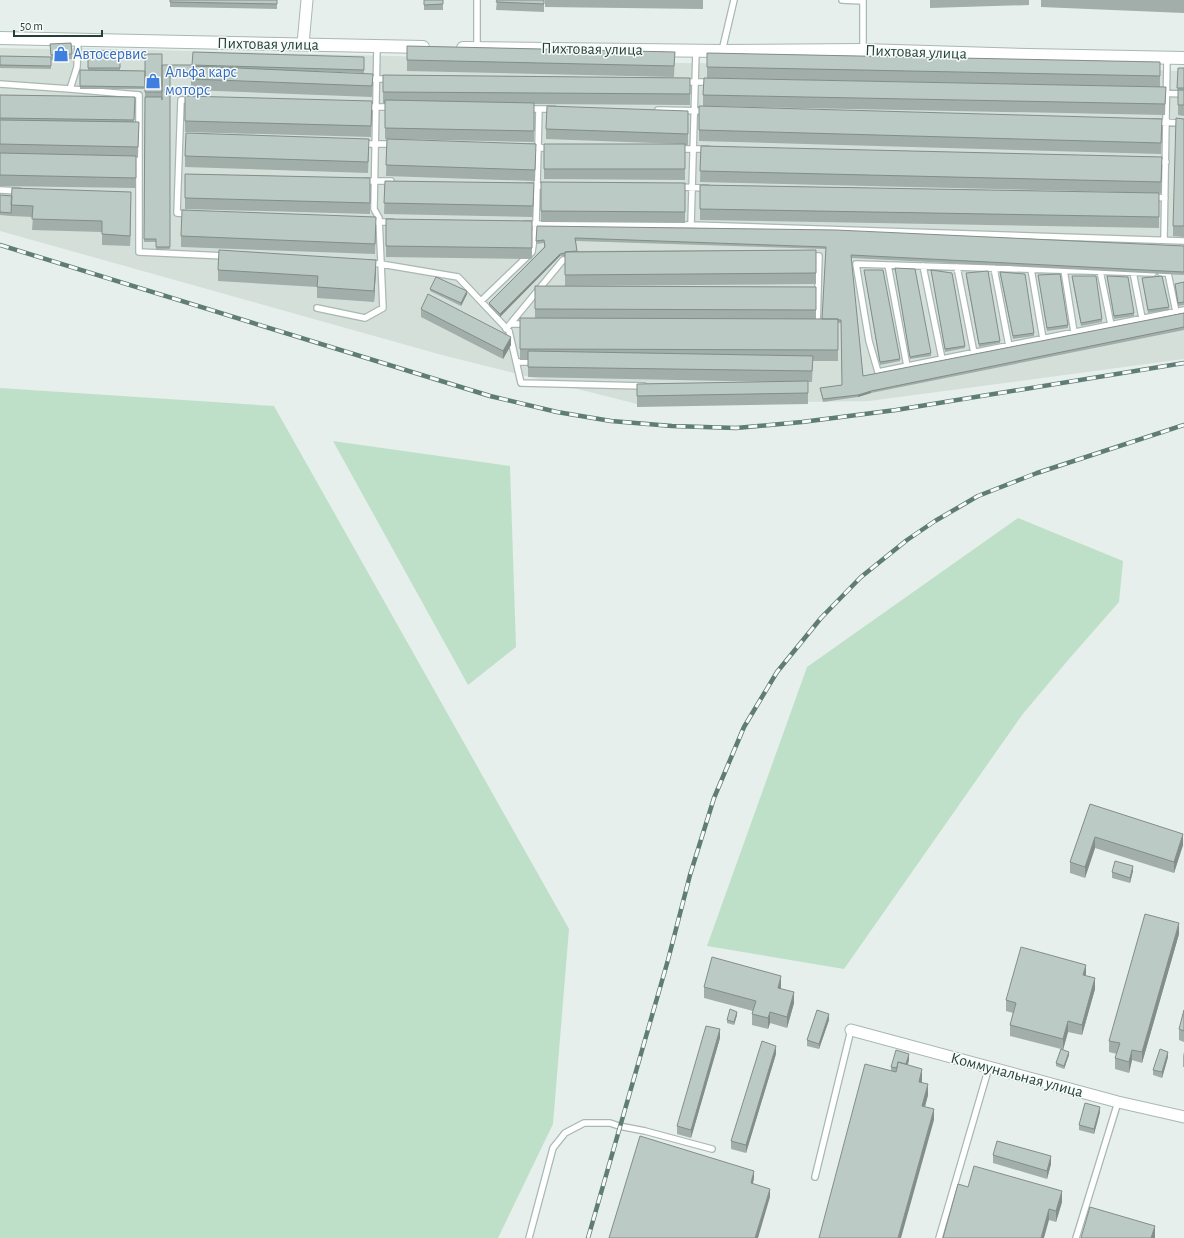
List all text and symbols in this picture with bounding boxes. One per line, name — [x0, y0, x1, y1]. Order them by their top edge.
scale bar — [14, 12, 102, 38]
text: 50 m — [20, 20, 43, 32]
street label: Пихтовая улица — [217, 35, 319, 54]
street label: Пихтовая улица — [541, 40, 643, 59]
street label: Пихтовая улица — [865, 42, 967, 63]
shop icon: Автосервис — [52, 45, 70, 63]
place label: Автосервис — [73, 46, 147, 62]
place label: Альфа карс моторс — [165, 64, 237, 98]
shop icon: Альфа карс моторс — [144, 72, 162, 90]
street label: Коммунальная улица — [949, 1050, 1085, 1101]

